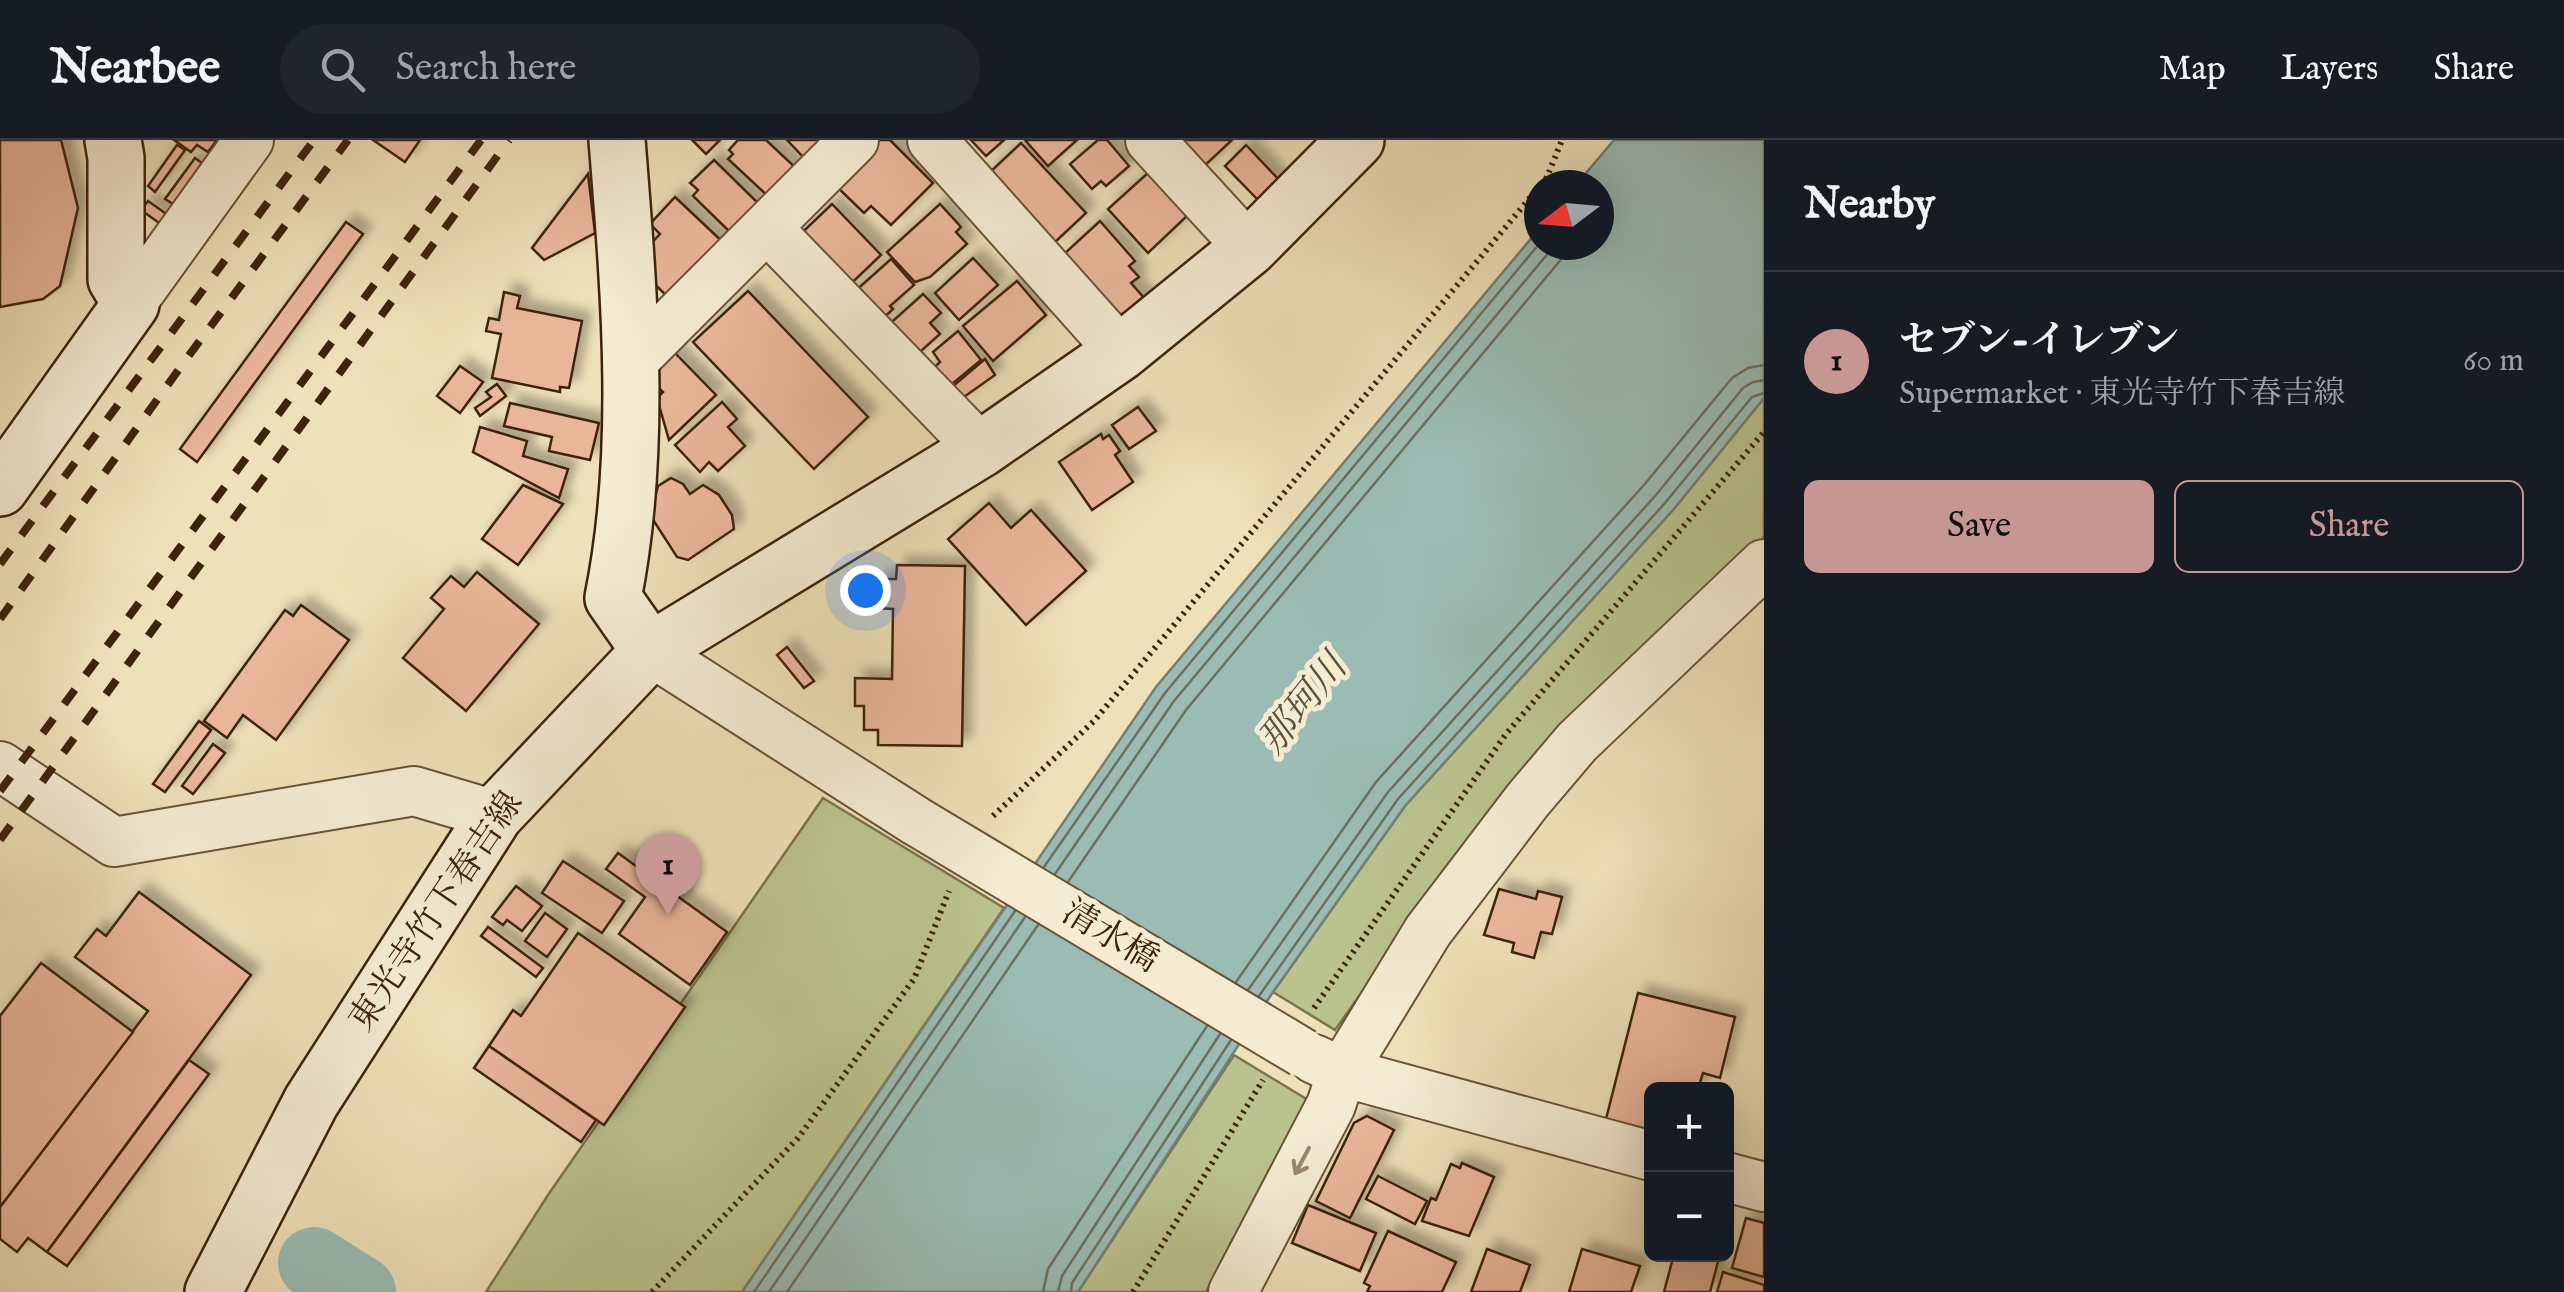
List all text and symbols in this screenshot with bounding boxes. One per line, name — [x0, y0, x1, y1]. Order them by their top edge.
search box — [280, 24, 980, 114]
text: Nearbee — [50, 39, 220, 99]
icon: search — [315, 42, 370, 97]
text: Search here — [395, 45, 576, 93]
text: Map — [2159, 47, 2226, 92]
text: Layers — [2281, 47, 2378, 92]
text: Share — [2433, 47, 2514, 92]
north arrow — [1524, 170, 1614, 260]
text: Nearby — [1804, 179, 1935, 232]
text: セブン-イレブン — [1899, 318, 2180, 366]
text: 1 — [1831, 341, 1842, 382]
text: 60 m — [2463, 341, 2524, 382]
text: Supermarket · 東光寺竹下春吉線 — [1899, 374, 2346, 415]
button: Save — [1804, 480, 2154, 573]
button: Share — [2174, 480, 2524, 573]
your location — [840, 565, 891, 616]
water label: 那珂川 — [1249, 642, 1361, 764]
street label: 東光寺竹下春吉線 — [340, 783, 534, 1041]
pin: 1 — [636, 832, 700, 915]
street label: 清水橋 — [1053, 891, 1167, 983]
map controls — [1644, 1082, 1734, 1262]
button: + — [1644, 1082, 1734, 1172]
one-way arrow — [1292, 1145, 1311, 1175]
button: − — [1644, 1172, 1734, 1262]

